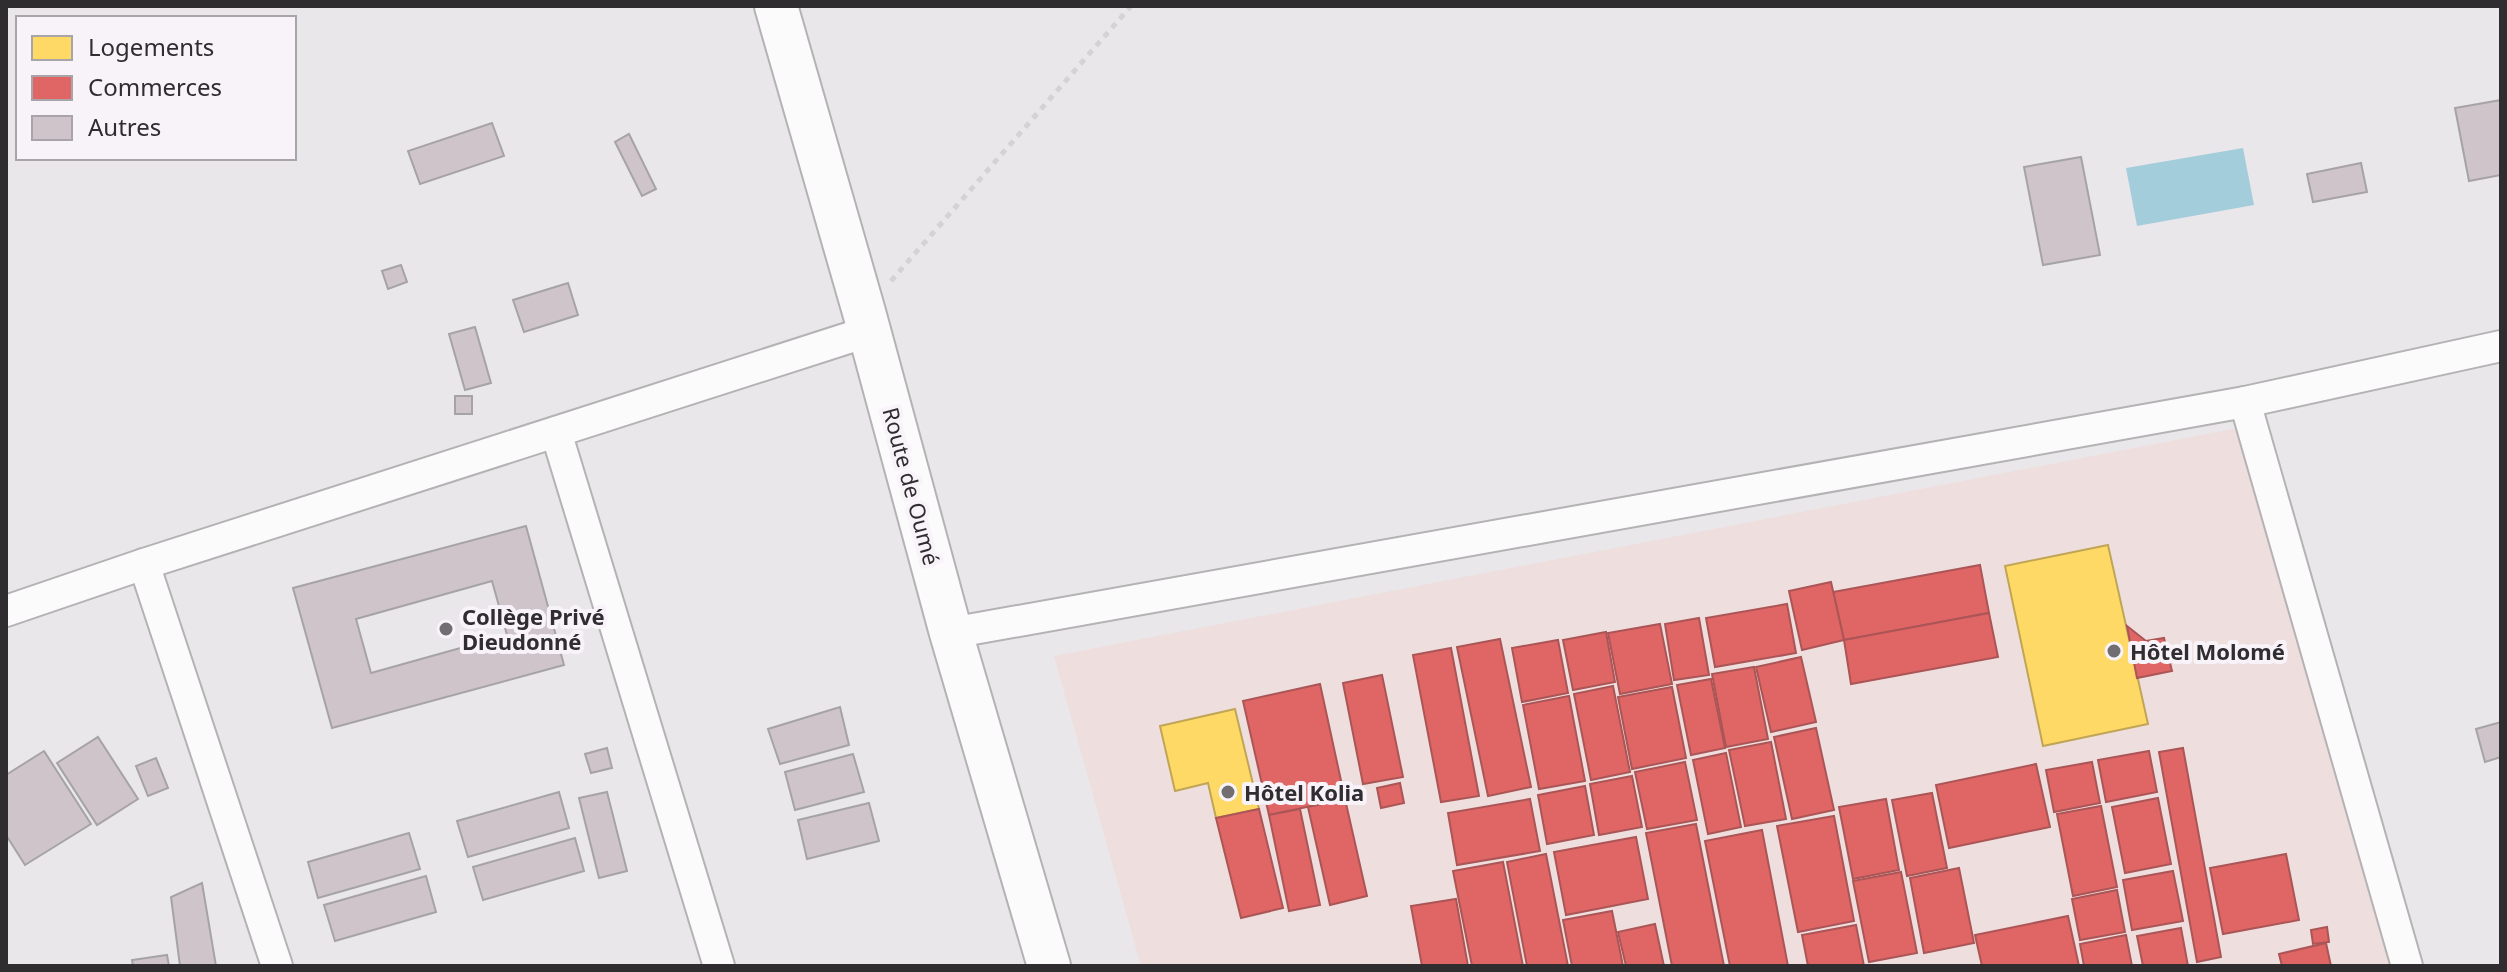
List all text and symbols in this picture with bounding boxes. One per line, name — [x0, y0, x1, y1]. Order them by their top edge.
legend — [16, 16, 296, 160]
text: Logements — [88, 30, 214, 63]
text: Commerces — [88, 70, 222, 103]
text: Autres — [88, 110, 161, 143]
street label: Route de Oumé — [877, 404, 947, 568]
place label: Collège Privé Dieudonné — [462, 601, 605, 656]
marker: Collège Privé Dieudonné — [437, 620, 455, 638]
place label: Hôtel Molomé — [2130, 636, 2285, 666]
marker: Hôtel Molomé — [2105, 642, 2123, 660]
place label: Hôtel Kolia — [1244, 777, 1364, 807]
marker: Hôtel Kolia — [1219, 783, 1237, 801]

